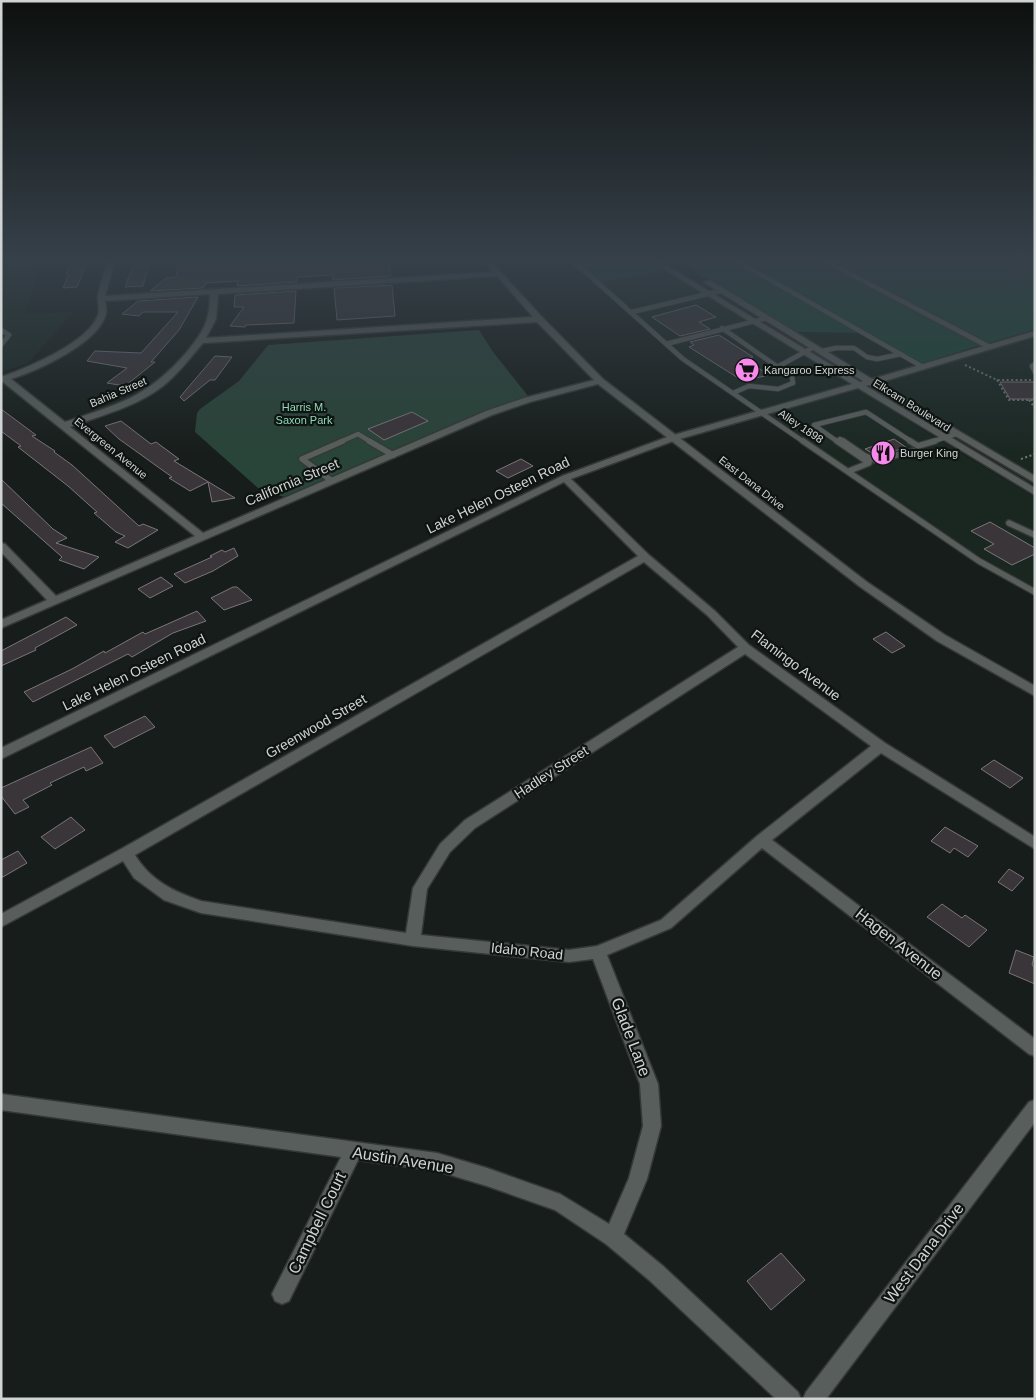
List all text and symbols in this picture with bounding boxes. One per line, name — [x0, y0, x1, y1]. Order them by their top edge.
supermarket icon: Kangaroo Express — [734, 357, 760, 383]
place label: Kangaroo Express — [764, 364, 855, 376]
street label: Bahia Street — [88, 375, 148, 409]
street label: Elkcam Boulevard — [871, 376, 953, 434]
park label: Harris M. Saxon Park — [276, 401, 333, 426]
street label: Alley 1898 — [776, 407, 826, 445]
street label: Evergreen Avenue — [72, 415, 150, 481]
restaurant icon: Burger King — [870, 440, 896, 466]
place label: Burger King — [900, 447, 958, 459]
street label: Lake Helen Osteen Road — [424, 453, 572, 537]
street label: East Dana Drive — [717, 454, 787, 512]
street label: California Street — [243, 455, 341, 509]
street label: Flamingo Avenue — [748, 626, 844, 704]
street label: Lake Helen Osteen Road — [60, 630, 208, 714]
street label: Greenwood Street — [263, 691, 369, 761]
street label: Hadley Street — [511, 742, 591, 802]
street label: Hagen Avenue — [853, 905, 946, 983]
street label: Idaho Road — [490, 939, 564, 963]
street label: Glade Lane — [608, 995, 654, 1079]
street label: Austin Avenue — [351, 1144, 455, 1176]
street label: Campbell Court — [285, 1169, 349, 1277]
street label: West Dana Drive — [881, 1200, 967, 1306]

